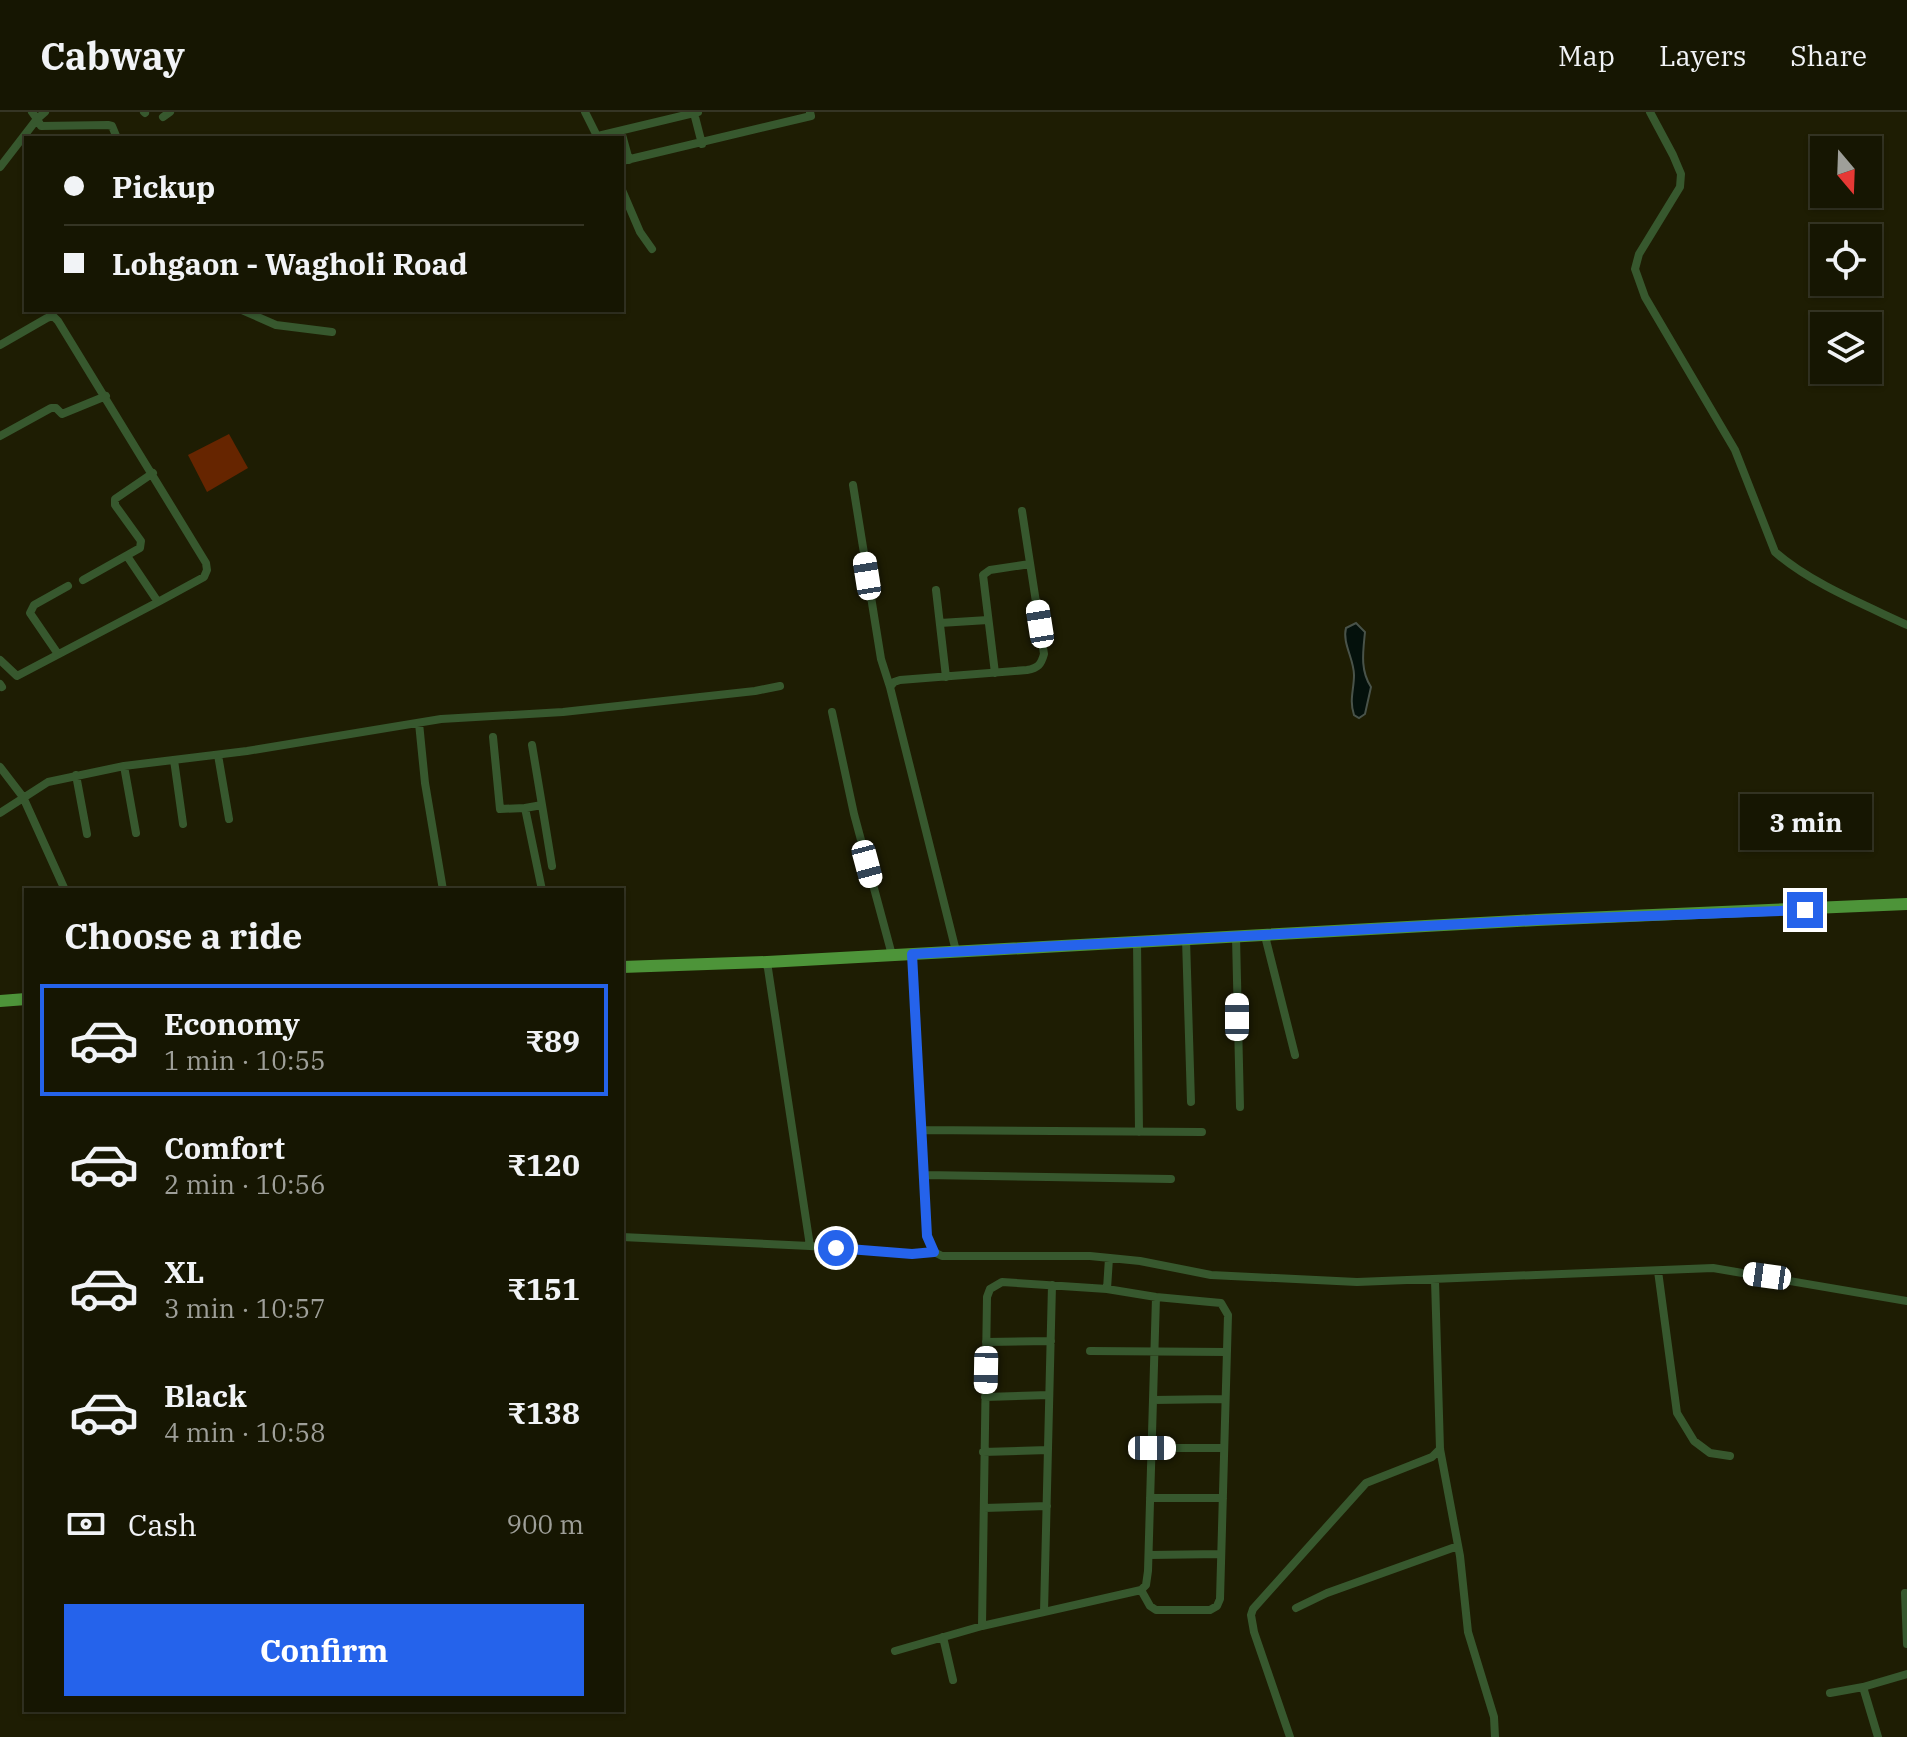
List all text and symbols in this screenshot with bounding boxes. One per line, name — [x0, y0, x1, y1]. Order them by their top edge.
text: Cabway — [40, 31, 185, 80]
text: Map — [1558, 37, 1615, 74]
text: Layers — [1659, 37, 1746, 74]
text: Share — [1790, 37, 1867, 74]
north arrow — [1810, 136, 1882, 208]
map controls — [1810, 136, 1882, 384]
text: Pickup — [112, 167, 215, 206]
button: locate — [1810, 224, 1882, 296]
text: Lohgaon - Wagholi Road — [112, 244, 468, 283]
button: layers — [1810, 312, 1882, 384]
car — [851, 550, 883, 602]
car — [1024, 598, 1056, 650]
callout: 3 min — [1739, 794, 1871, 850]
text: 3 min — [1770, 805, 1842, 839]
car — [849, 838, 885, 890]
route end — [1787, 892, 1823, 928]
text: Choose a ride — [64, 912, 303, 959]
car — [1225, 993, 1249, 1041]
icon: car — [68, 1004, 140, 1076]
text: Economy — [164, 1004, 300, 1043]
text: ₹89 — [525, 1021, 580, 1060]
text: 1 min · 10:55 — [164, 1043, 326, 1077]
icon: car — [68, 1128, 140, 1200]
text: Comfort — [164, 1128, 285, 1167]
text: ₹120 — [507, 1145, 580, 1184]
text: 2 min · 10:56 — [164, 1167, 326, 1201]
route start — [818, 1230, 854, 1266]
icon: car — [68, 1252, 140, 1324]
text: XL — [164, 1252, 204, 1291]
car — [1742, 1261, 1792, 1291]
text: ₹151 — [507, 1269, 580, 1308]
text: 3 min · 10:57 — [164, 1291, 326, 1325]
car — [974, 1346, 998, 1394]
icon: car — [68, 1376, 140, 1448]
text: Black — [164, 1376, 247, 1415]
text: ₹138 — [507, 1393, 580, 1432]
text: 4 min · 10:58 — [164, 1415, 326, 1449]
car — [1128, 1436, 1176, 1460]
icon: cash — [64, 1502, 108, 1546]
text: Cash — [128, 1505, 197, 1544]
text: 900 m — [506, 1507, 584, 1541]
button: Confirm — [64, 1604, 584, 1696]

